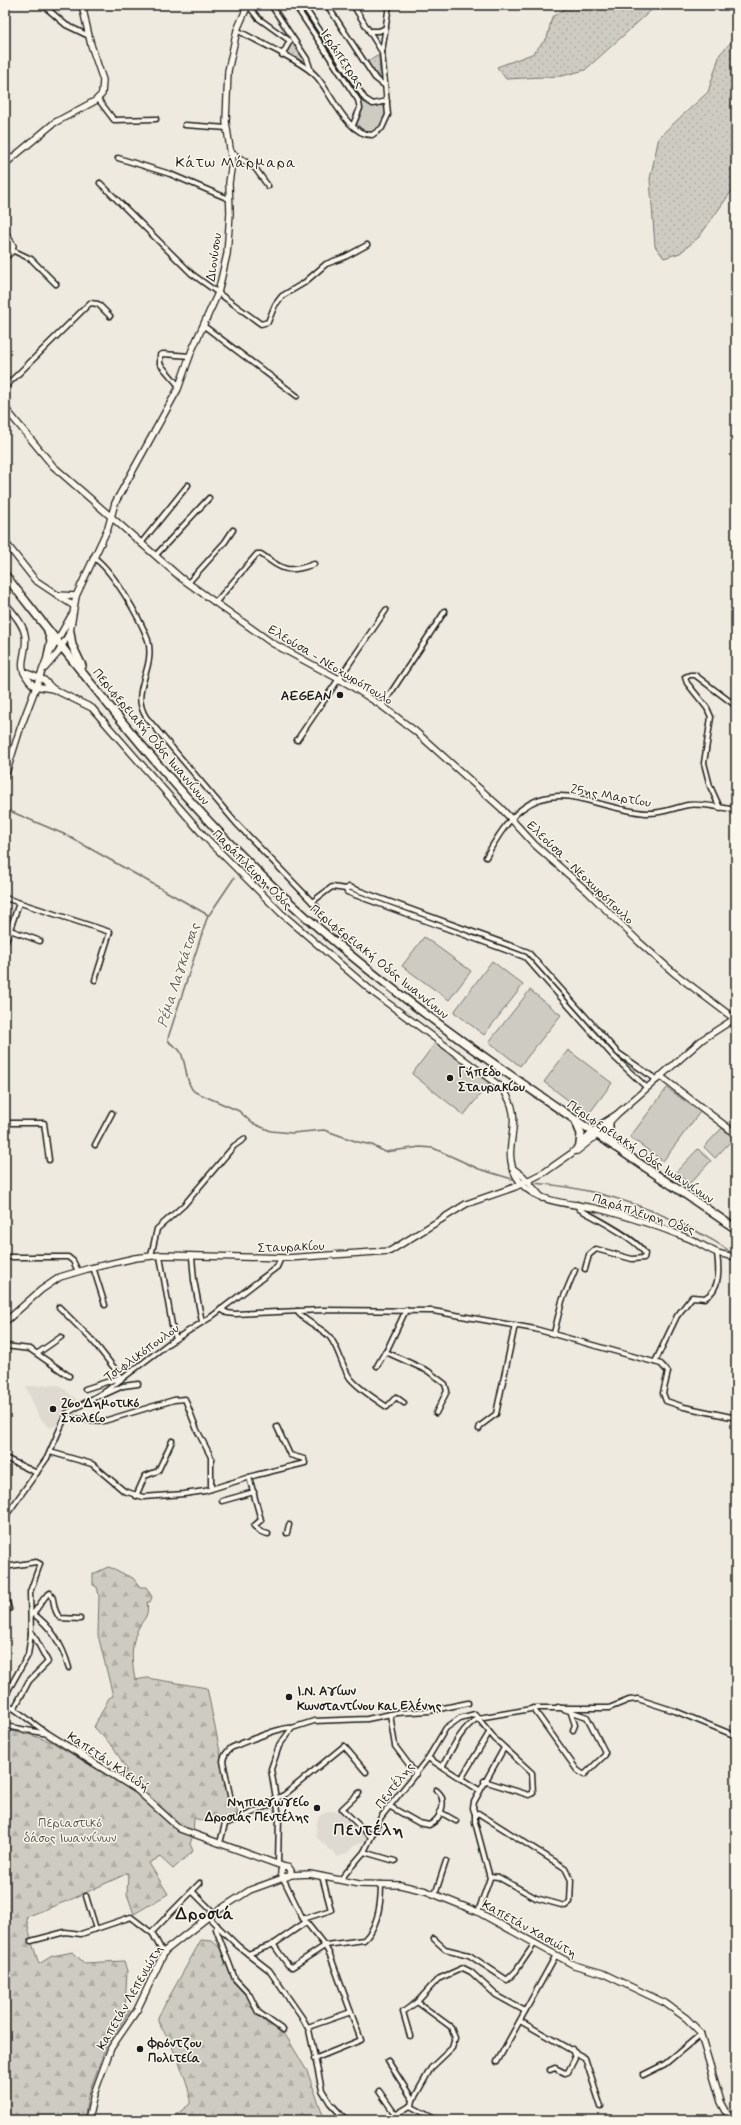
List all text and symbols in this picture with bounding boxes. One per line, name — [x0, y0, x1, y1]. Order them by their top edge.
street label: Ιεράπετρας — [316, 26, 368, 92]
district label: Κάτω Μάρμαρα — [175, 153, 297, 173]
street label: Διονύσου — [203, 232, 226, 283]
street label: Ελεούσα - Νεοχωρόπουλο — [265, 621, 396, 709]
street label: Περιφερειακή Οδός Ιωαννίνων — [88, 665, 213, 809]
place label: AEGEAN — [281, 688, 332, 705]
marker: AEGEAN — [335, 690, 345, 700]
street label: 25ης Μαρτίου — [569, 781, 652, 812]
street label: Ελεούσα - Νεοχωρόπουλο — [523, 817, 637, 929]
street label: Παράπλευρη Οδός — [208, 826, 296, 914]
street label: Περιφερειακή Οδός Ιωαννίνων — [306, 901, 452, 1024]
water label: Ρέμα Λαγκάτσας — [154, 920, 204, 1030]
place label: Γήπεδο Σταυρακίου — [458, 1064, 525, 1096]
marker: Γήπεδο Σταυρακίου — [445, 1073, 455, 1083]
street label: Περιφερειακή Οδός Ιωαννίνων — [563, 1097, 717, 1208]
street label: Παράπλευρη Οδός — [590, 1190, 697, 1239]
street label: Σταυρακίου — [257, 1238, 325, 1257]
street label: Τσιφλικόπουλου — [101, 1320, 183, 1386]
place label: 26ο Δημοτικό Σχολείο — [61, 1395, 139, 1427]
marker: 26ο Δημοτικό Σχολείο — [48, 1404, 58, 1414]
place label: Ι.Ν. Αγίων Κωνσταντίνου και Ελένης — [297, 1683, 442, 1715]
marker: Ι.Ν. Αγίων Κωνσταντίνου και Ελένης — [284, 1692, 294, 1702]
street label: Καπετάν Κλειδή — [64, 1728, 153, 1796]
street label: Πεντέλης — [372, 1759, 419, 1813]
place label: Νηπιαγωγείο Δροσιάς Πεντέλης — [204, 1794, 309, 1826]
marker: Νηπιαγωγείο Δροσιάς Πεντέλης — [312, 1803, 322, 1813]
park label: Περιαστικό δάσος Ιωαννίνων — [23, 1815, 117, 1847]
district label: Πεντέλη — [334, 1819, 404, 1841]
street label: Καπετάν Χασιώτη — [479, 1896, 580, 1962]
district label: Δροσιά — [174, 1903, 235, 1925]
street label: Καπετάν Λεπενιώτη — [93, 1942, 167, 2053]
place label: Φρόντζου Πολιτεία — [147, 2035, 202, 2067]
marker: Φρόντζου Πολιτεία — [135, 2044, 145, 2054]

